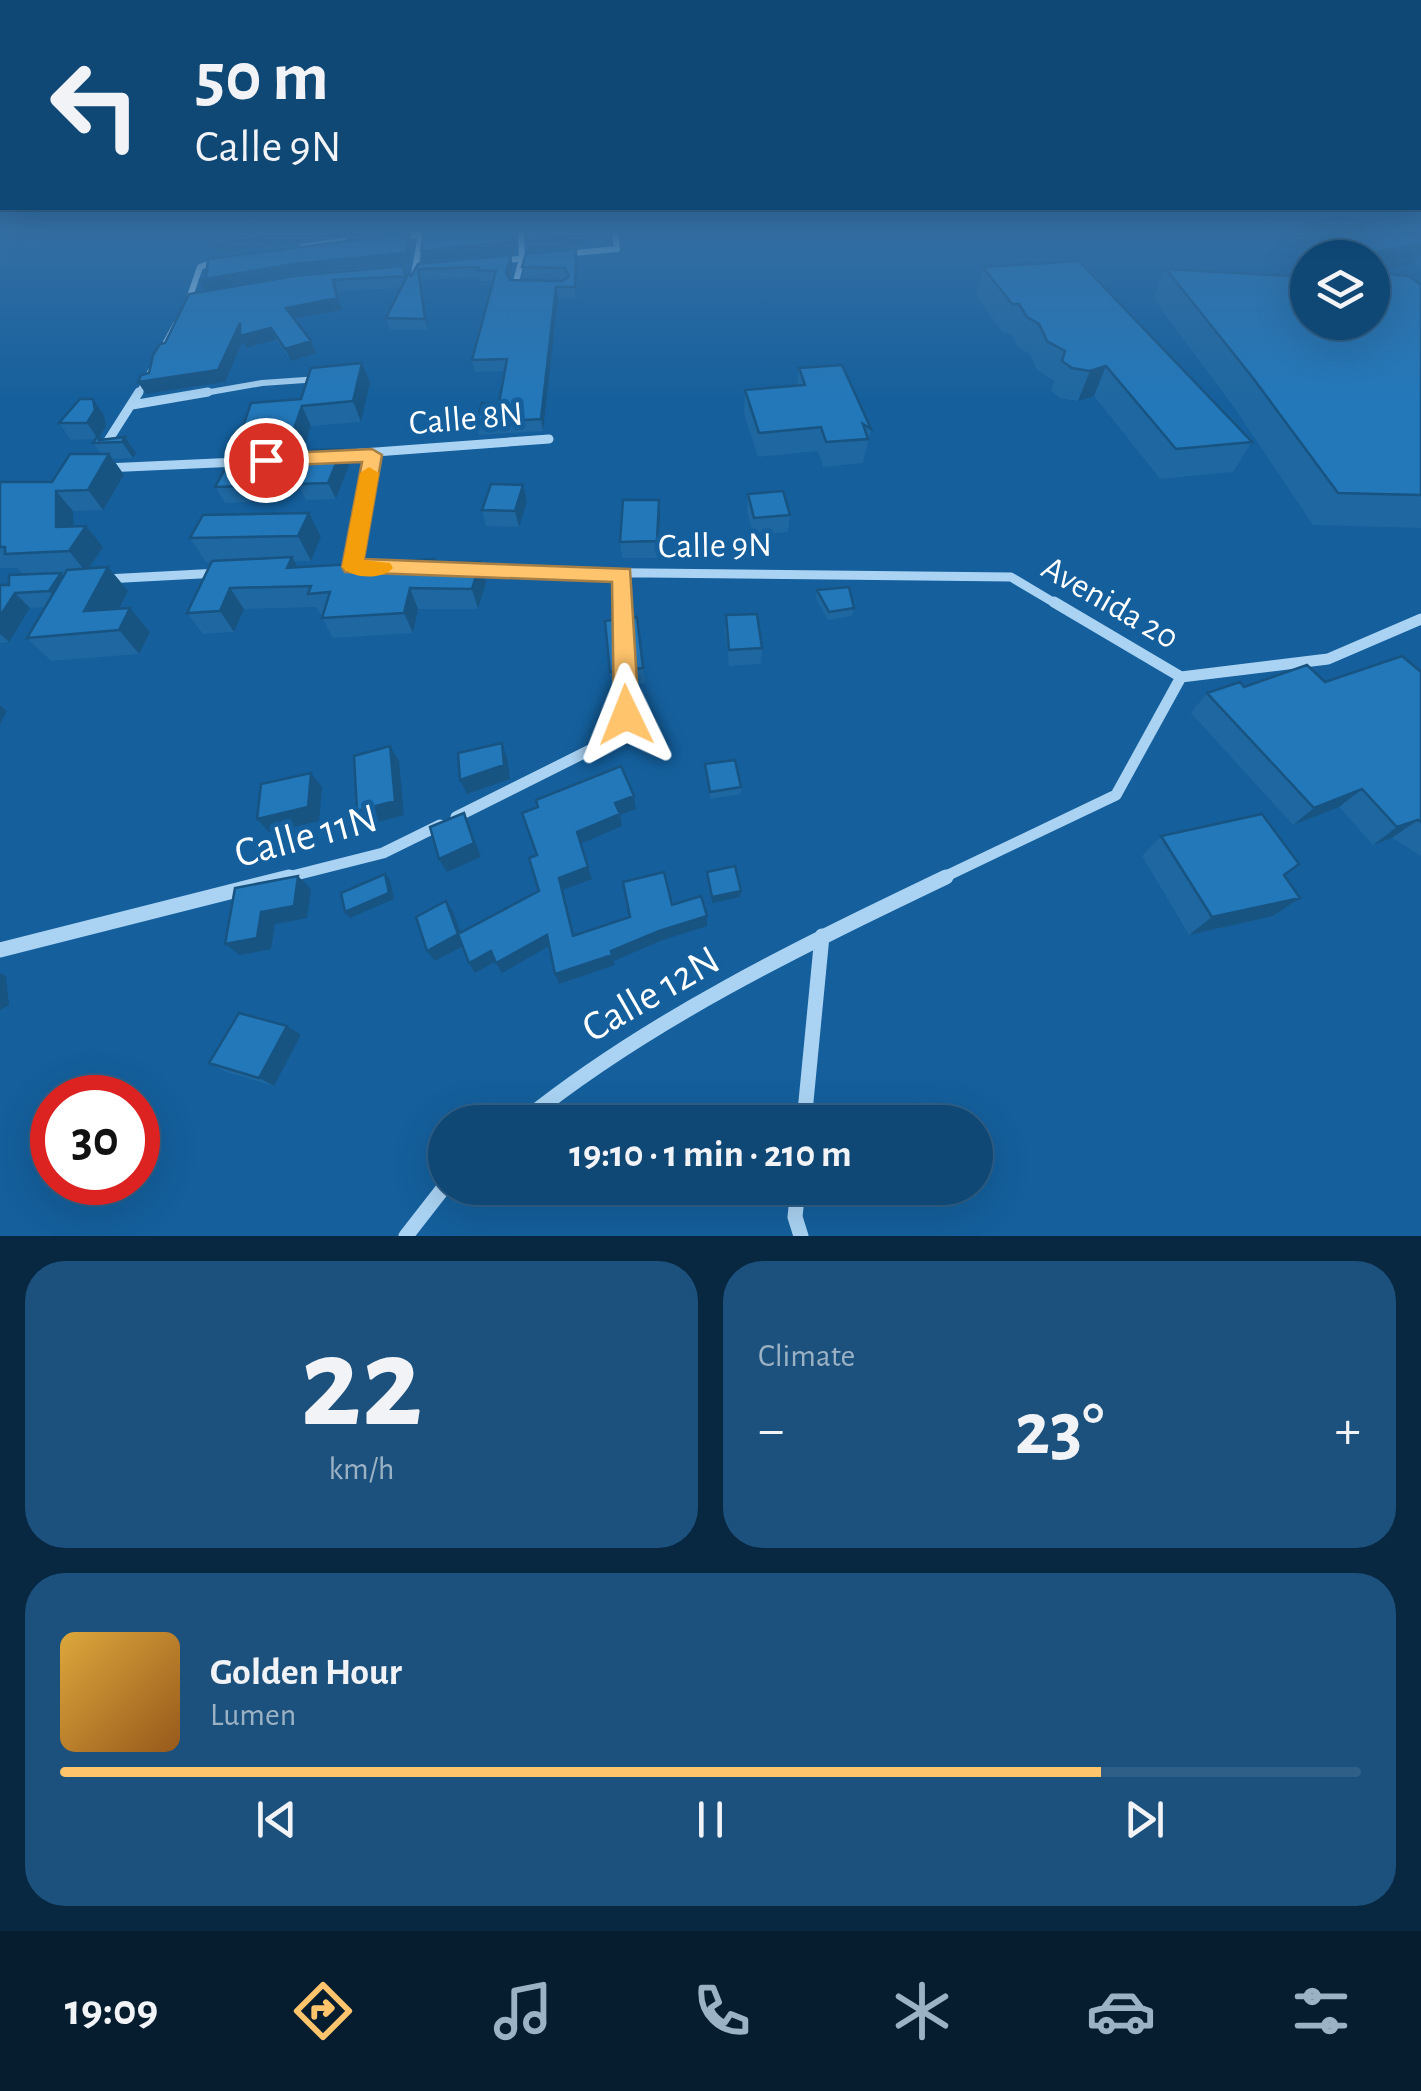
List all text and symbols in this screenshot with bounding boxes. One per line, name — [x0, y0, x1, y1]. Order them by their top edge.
icon: left — [30, 40, 160, 170]
text: 50 m — [195, 43, 329, 113]
text: Calle 9N — [195, 125, 341, 170]
map controls — [1290, 240, 1390, 340]
button: layers — [1290, 240, 1390, 340]
street label: Calle 8N — [408, 397, 524, 441]
pin — [224, 418, 309, 503]
icon: arrive — [239, 433, 294, 488]
street label: Calle 9N — [658, 528, 772, 564]
street label: Avenida 20 — [1036, 550, 1184, 656]
position arrow — [574, 663, 678, 767]
street label: Calle 11N — [230, 797, 382, 875]
street label: Calle 12N — [575, 938, 727, 1050]
speed limit sign: 30 — [30, 1075, 160, 1205]
text: 19:10 · 1 min · 210 m — [569, 1136, 852, 1174]
text: 22 — [300, 1320, 423, 1450]
text: Climate — [758, 1340, 855, 1372]
text: 23° — [1015, 1393, 1104, 1468]
text: − — [758, 1403, 784, 1458]
text: + — [1335, 1403, 1361, 1458]
text: km/h — [328, 1453, 395, 1485]
text: Golden Hour — [210, 1654, 402, 1692]
text: Lumen — [210, 1699, 296, 1731]
icon: previous — [249, 1792, 304, 1847]
icon: pause — [683, 1792, 738, 1847]
icon: next — [1117, 1792, 1172, 1847]
icon: directions — [288, 1976, 358, 2046]
icon: music — [488, 1976, 558, 2046]
icon: phone — [687, 1976, 757, 2046]
icon: climate — [887, 1976, 957, 2046]
icon: car — [1086, 1976, 1156, 2046]
icon: filters — [1286, 1976, 1356, 2046]
text: 19:09 — [65, 1988, 158, 2033]

